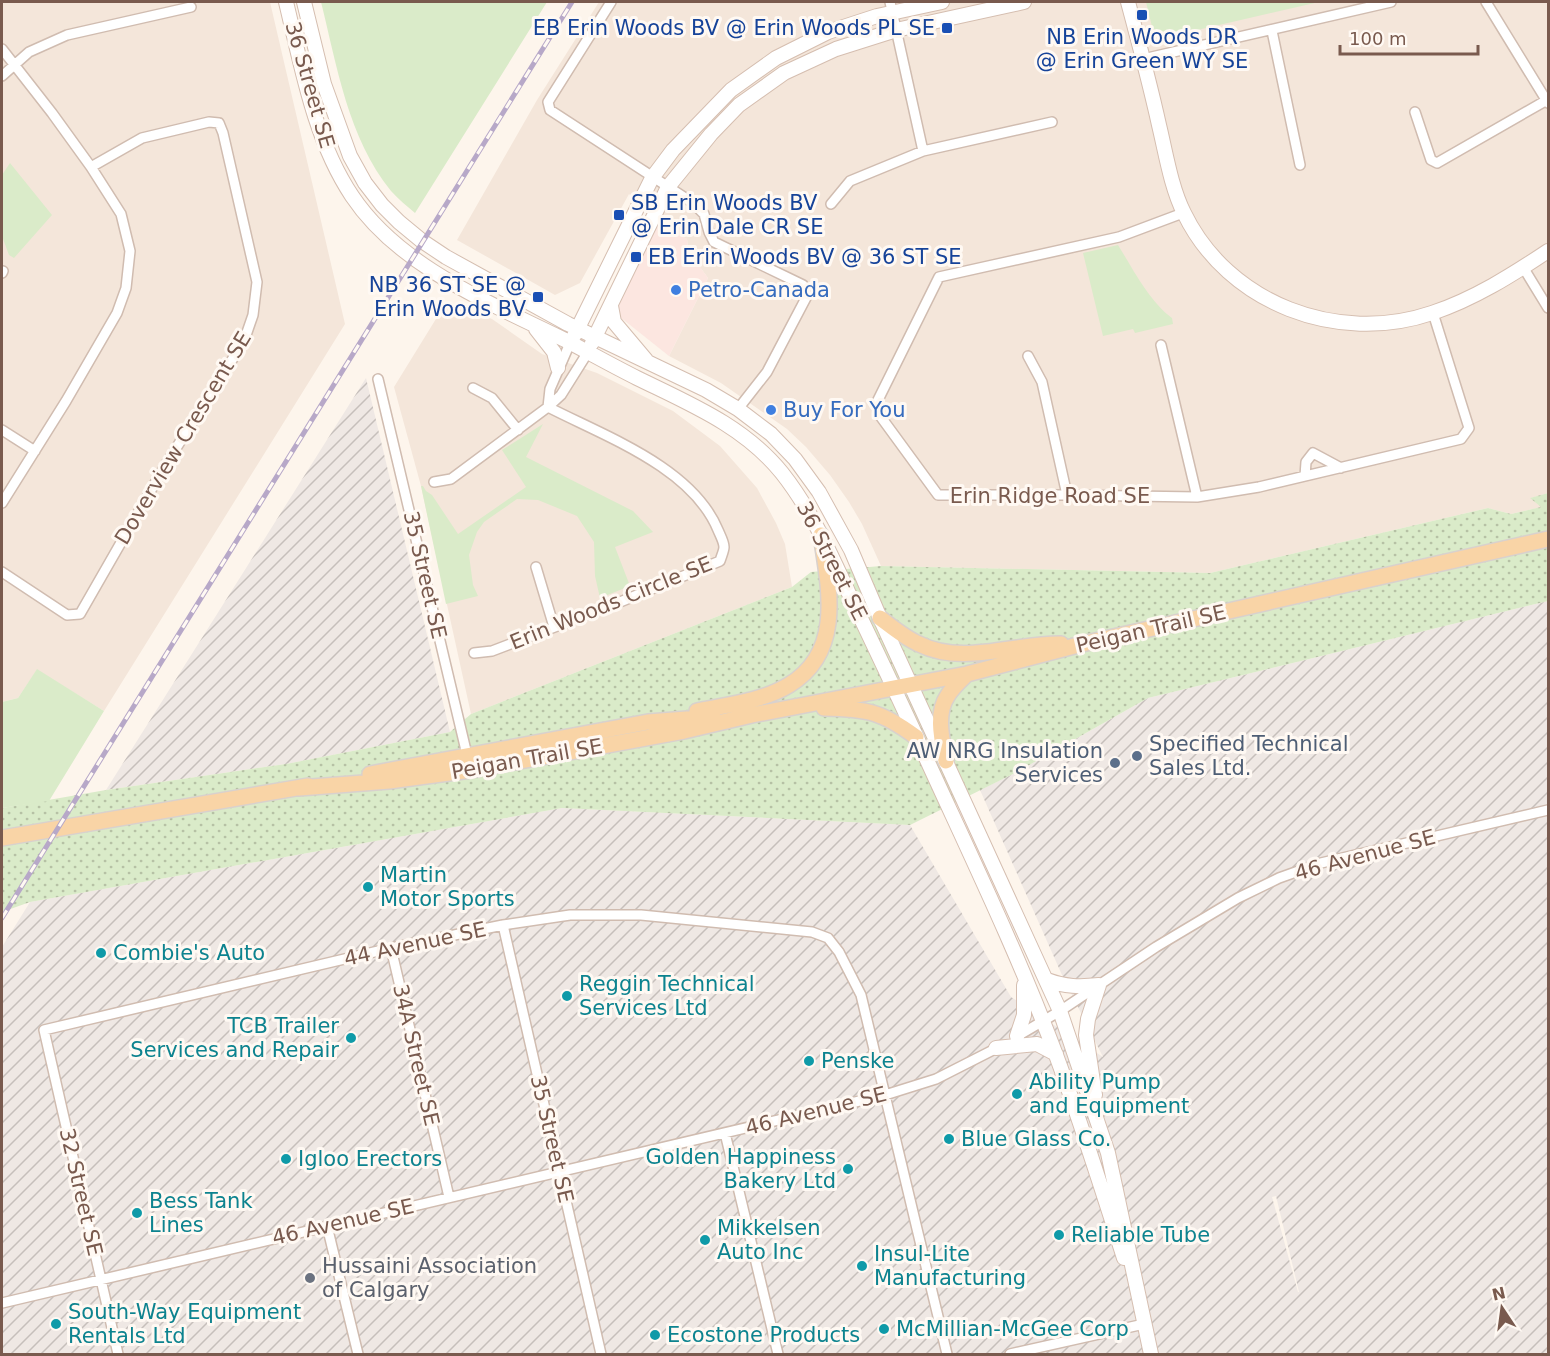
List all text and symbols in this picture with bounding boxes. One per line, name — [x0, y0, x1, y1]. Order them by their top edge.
marker: NB Erin Woods DR @ Erin Green WY SE — [1135, 8, 1149, 22]
place label: EB Erin Woods BV @ Erin Woods PL SE — [533, 16, 935, 40]
scale bar — [1340, 18, 1478, 56]
street label: 36 Street SE — [280, 19, 340, 151]
marker: EB Erin Woods BV @ Erin Woods PL SE — [940, 21, 954, 35]
place label: NB Erin Woods DR @ Erin Green WY SE — [1036, 25, 1248, 73]
text: 100 m — [1349, 28, 1407, 49]
place label: SB Erin Woods BV @ Erin Dale CR SE — [631, 191, 823, 239]
marker: SB Erin Woods BV @ Erin Dale CR SE — [612, 208, 626, 222]
place label: EB Erin Woods BV @ 36 ST SE — [648, 245, 962, 269]
marker: EB Erin Woods BV @ 36 ST SE — [629, 250, 643, 264]
place label: NB 36 ST SE @ Erin Woods BV — [369, 273, 527, 321]
place label: Petro-Canada — [688, 278, 830, 302]
marker: Petro-Canada — [669, 283, 683, 297]
marker: NB 36 ST SE @ Erin Woods BV — [531, 290, 545, 304]
street label: Doverview Crescent SE — [110, 327, 256, 549]
place label: Buy For You — [783, 398, 906, 422]
marker: Buy For You — [764, 403, 778, 417]
street label: Erin Ridge Road SE — [950, 484, 1150, 508]
street label: 36 Street SE — [792, 497, 872, 625]
street label: 35 Street SE — [399, 509, 451, 641]
street label: Erin Woods Circle SE — [506, 551, 716, 655]
street label: Peigan Trail SE — [1074, 600, 1228, 658]
place label: Specified Technical Sales Ltd. — [1149, 732, 1349, 780]
street label: Peigan Trail SE — [450, 734, 604, 784]
place label: AW NRG Insulation Services — [906, 739, 1103, 787]
marker: Specified Technical Sales Ltd. — [1130, 749, 1144, 763]
marker: AW NRG Insulation Services — [1108, 756, 1122, 770]
street label: 46 Avenue SE — [1292, 825, 1438, 885]
place label: Martin Motor Sports — [380, 863, 515, 911]
marker: Martin Motor Sports — [361, 880, 375, 894]
street label: 44 Avenue SE — [342, 917, 488, 971]
place label: Combie's Auto — [113, 941, 265, 965]
marker: Combie's Auto — [94, 946, 108, 960]
place label: Reggin Technical Services Ltd — [579, 972, 754, 1020]
street label: 34A Street SE — [388, 982, 444, 1128]
marker: Reggin Technical Services Ltd — [560, 989, 574, 1003]
place label: TCB Trailer Services and Repair — [130, 1014, 339, 1062]
marker: TCB Trailer Services and Repair — [344, 1031, 358, 1045]
place label: Penske — [821, 1049, 894, 1073]
marker: Penske — [802, 1054, 816, 1068]
place label: Ability Pump and Equipment — [1029, 1070, 1189, 1118]
street label: 35 Street SE — [526, 1073, 578, 1205]
street label: 46 Avenue SE — [743, 1082, 889, 1140]
marker: Ability Pump and Equipment — [1010, 1087, 1024, 1101]
street label: 32 Street SE — [55, 1126, 107, 1258]
place label: Blue Glass Co. — [961, 1127, 1112, 1151]
marker: Blue Glass Co. — [942, 1132, 956, 1146]
place label: Golden Happiness Bakery Ltd — [646, 1145, 836, 1193]
place label: Igloo Erectors — [298, 1147, 442, 1171]
marker: Igloo Erectors — [279, 1152, 293, 1166]
marker: Golden Happiness Bakery Ltd — [841, 1162, 855, 1176]
place label: Bess Tank Lines — [149, 1189, 253, 1237]
street label: 46 Avenue SE — [270, 1194, 416, 1250]
marker: Bess Tank Lines — [130, 1206, 144, 1220]
place label: Mikkelsen Auto Inc — [717, 1216, 820, 1264]
place label: Reliable Tube — [1071, 1223, 1210, 1247]
marker: Reliable Tube — [1052, 1228, 1066, 1242]
marker: Mikkelsen Auto Inc — [698, 1233, 712, 1247]
place label: Insul-Lite Manufacturing — [874, 1242, 1026, 1290]
place label: Hussaini Association of Calgary — [322, 1254, 537, 1302]
marker: Insul-Lite Manufacturing — [855, 1259, 869, 1273]
marker: Hussaini Association of Calgary — [303, 1271, 317, 1285]
north arrow — [1472, 1278, 1532, 1338]
text: N — [1490, 1283, 1507, 1305]
place label: South-Way Equipment Rentals Ltd — [68, 1300, 301, 1348]
marker: South-Way Equipment Rentals Ltd — [49, 1317, 63, 1331]
place label: McMillian-McGee Corp — [896, 1317, 1129, 1341]
marker: McMillian-McGee Corp — [877, 1322, 891, 1336]
place label: Ecostone Products — [667, 1323, 860, 1347]
marker: Ecostone Products — [648, 1328, 662, 1342]

